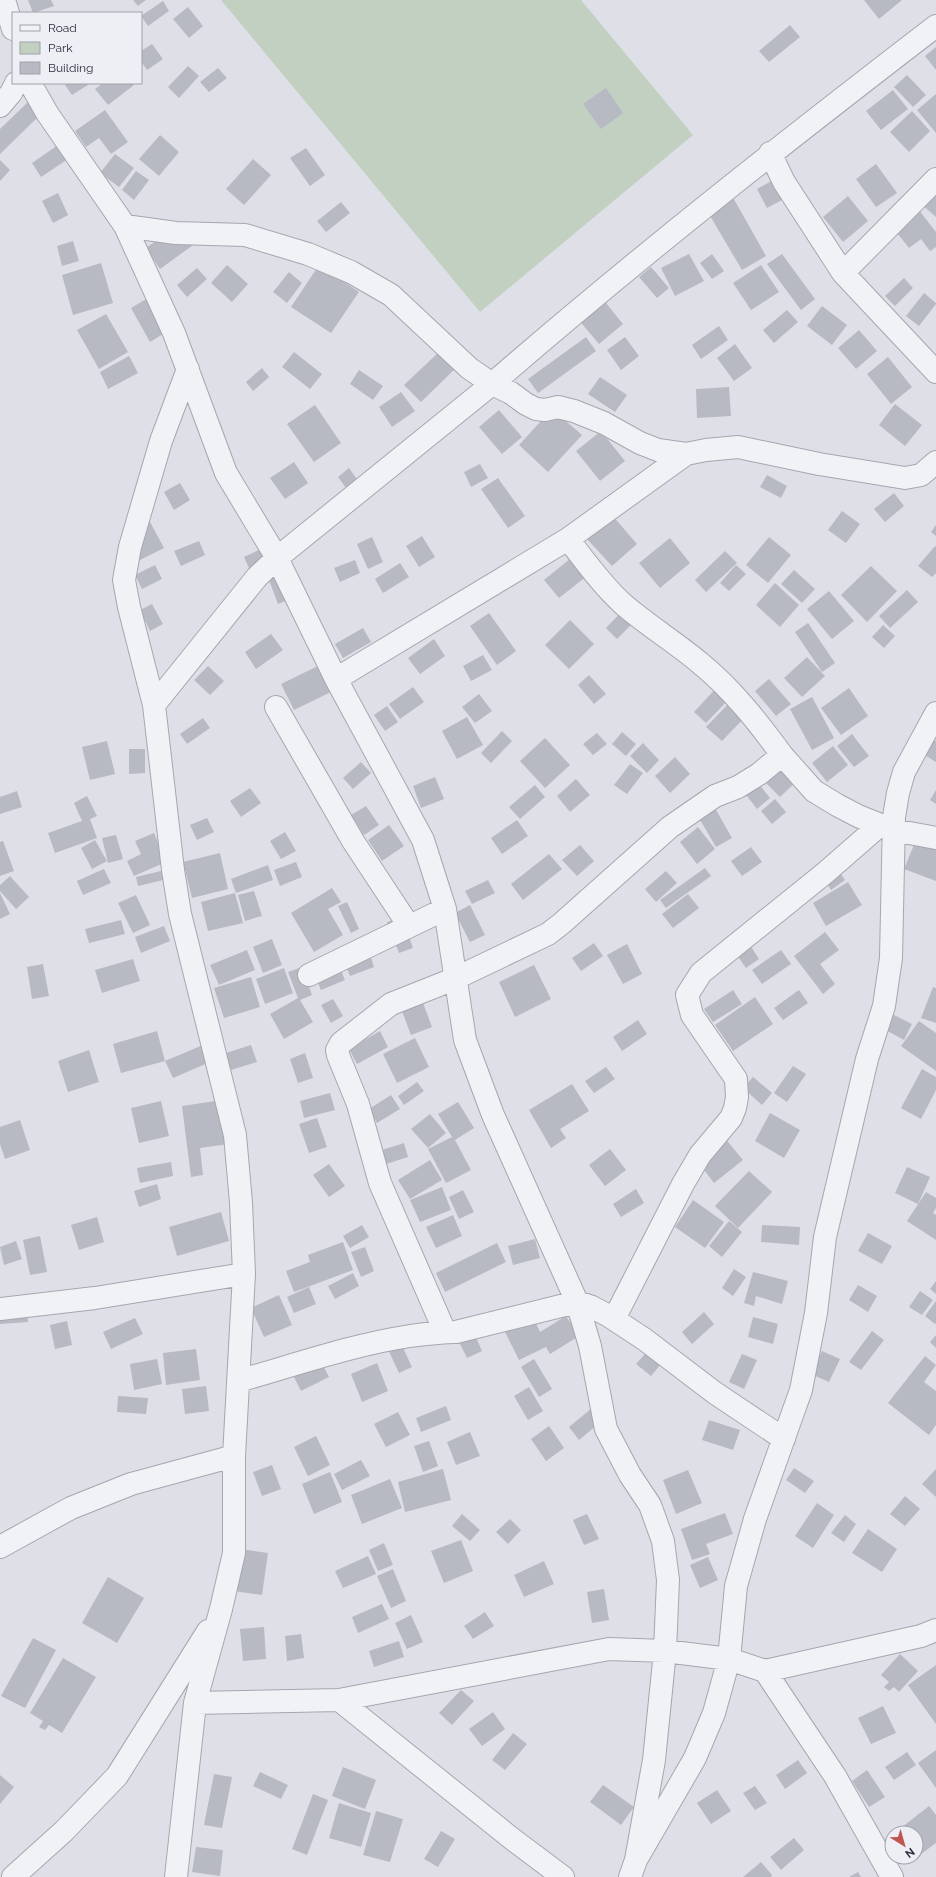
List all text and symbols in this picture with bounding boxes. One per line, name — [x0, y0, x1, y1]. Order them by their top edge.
legend — [12, 12, 142, 84]
text: Road — [48, 21, 77, 35]
text: Park — [48, 41, 73, 55]
text: Building — [48, 61, 94, 75]
north arrow — [884, 1825, 924, 1865]
text: N — [902, 1845, 917, 1860]

